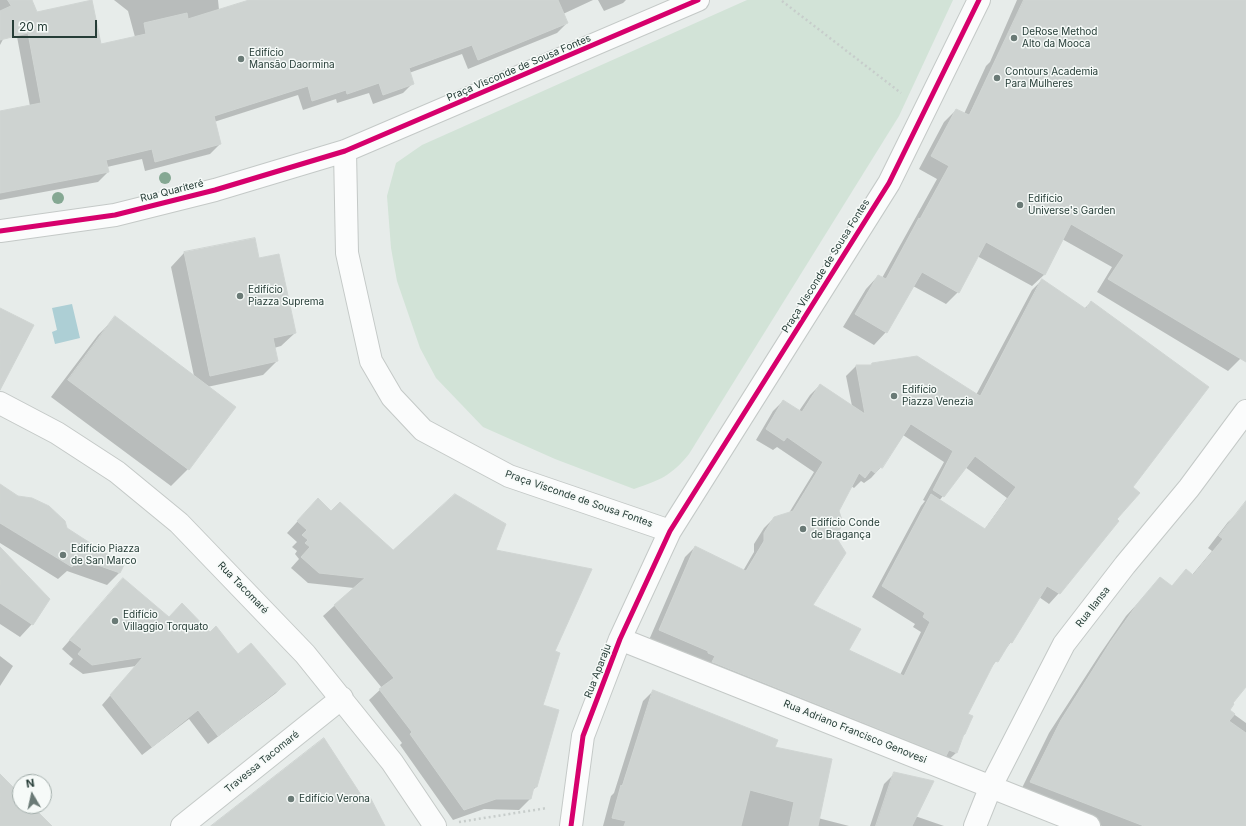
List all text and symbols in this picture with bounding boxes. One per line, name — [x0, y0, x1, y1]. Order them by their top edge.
scale bar — [14, 12, 99, 38]
text: 20 m — [19, 19, 48, 34]
place label: DeRose Method Alto da Mooca — [1022, 26, 1097, 50]
street label: Praça Visconde de Sousa Fontes — [445, 32, 593, 104]
marker: DeRose Method Alto da Mooca — [1009, 33, 1019, 43]
place label: Edifício Mansão Daormina — [249, 47, 335, 70]
marker: Edifício Mansão Daormina — [236, 54, 246, 64]
place label: Contours Academia Para Mulheres — [1005, 66, 1098, 90]
marker: Contours Academia Para Mulheres — [992, 73, 1002, 83]
street label: Rua Quariteré — [139, 177, 205, 205]
place label: Edifício Universe's Garden — [1028, 193, 1115, 216]
street label: Praça Visconde de Sousa Fontes — [780, 197, 872, 335]
marker: Edifício Universe's Garden — [1015, 200, 1025, 210]
place label: Edifício Piazza Suprema — [248, 284, 324, 308]
marker: Edifício Piazza Suprema — [235, 291, 245, 301]
place label: Edifício Piazza Venezia — [902, 384, 973, 408]
marker: Edifício Piazza Venezia — [889, 391, 899, 401]
street label: Praça Visconde de Sousa Fontes — [504, 468, 654, 530]
place label: Edifício Conde de Bragança — [811, 517, 880, 540]
marker: Edifício Conde de Bragança — [798, 524, 808, 534]
place label: Edifício Piazza de San Marco — [71, 543, 140, 566]
marker: Edifício Piazza de San Marco — [58, 550, 68, 560]
street label: Rua Tacomaré — [215, 560, 271, 616]
street label: Rua Ilansa — [1073, 584, 1113, 630]
place label: Edifício Villaggio Torquato — [123, 609, 208, 632]
marker: Edifício Villaggio Torquato — [110, 616, 120, 626]
street label: Rua Aparaju — [582, 642, 614, 700]
street label: Rua Adriano Francisco Genovesi — [782, 698, 928, 766]
street label: Travessa Tacomaré — [222, 728, 302, 796]
north arrow — [12, 774, 52, 814]
text: N — [25, 776, 36, 791]
place label: Edifício Verona — [299, 793, 370, 805]
marker: Edifício Verona — [286, 794, 296, 804]

